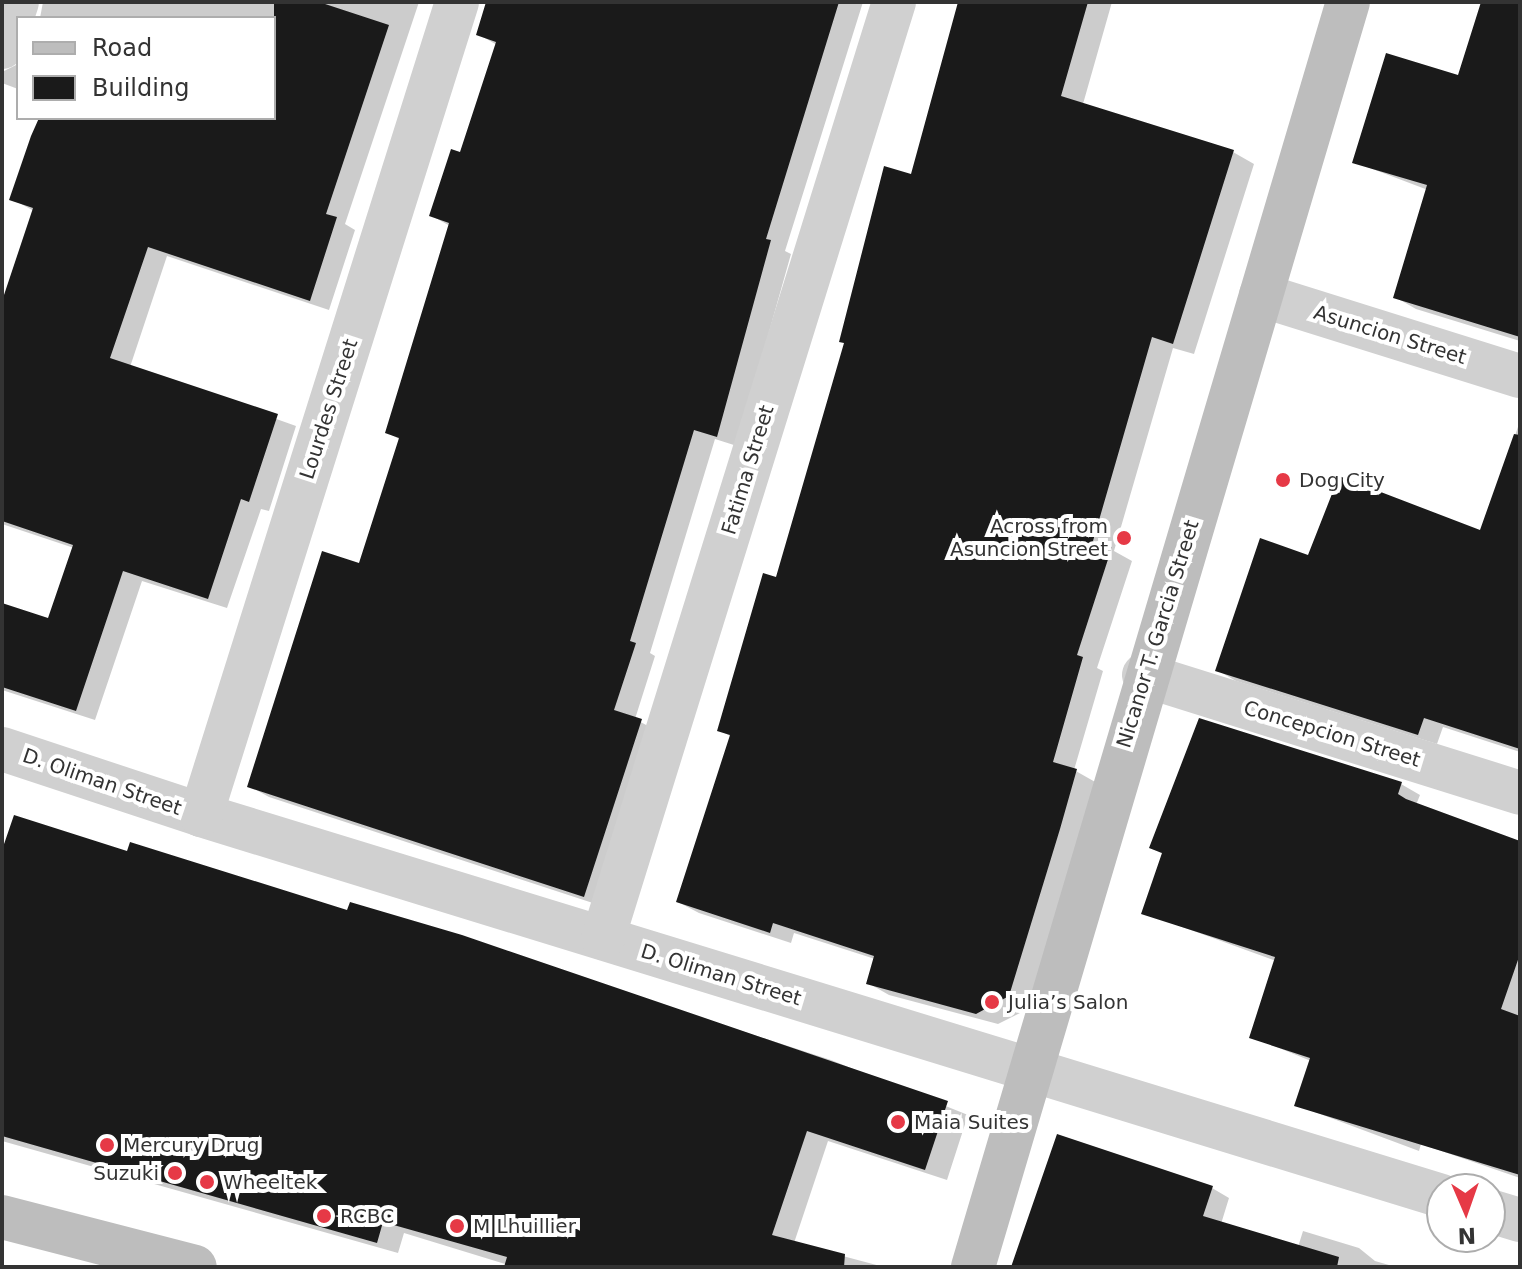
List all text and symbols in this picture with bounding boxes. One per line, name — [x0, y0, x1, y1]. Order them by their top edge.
legend — [16, 16, 276, 120]
text: Road — [92, 34, 152, 62]
text: Building — [92, 74, 189, 102]
street label: Asuncion Street — [1311, 300, 1469, 370]
street label: Lourdes Street — [295, 336, 363, 482]
street label: Fatima Street — [717, 402, 779, 538]
place label: Dog City — [1299, 468, 1385, 492]
marker: Dog City — [1274, 471, 1292, 489]
place label: Across from Asuncion Street — [950, 514, 1108, 561]
street label: Nicanor T. Garcia Street — [1112, 517, 1204, 751]
marker: Across from Asuncion Street — [1115, 529, 1133, 547]
street label: Concepcion Street — [1241, 696, 1423, 772]
street label: D. Oliman Street — [19, 744, 185, 820]
street label: D. Oliman Street — [638, 939, 804, 1011]
place label: Julia’s Salon — [1008, 990, 1128, 1014]
marker: Julia’s Salon — [983, 993, 1001, 1011]
place label: Maia Suites — [914, 1110, 1029, 1134]
marker: Maia Suites — [889, 1113, 907, 1131]
place label: Mercury Drug — [123, 1133, 259, 1157]
marker: Mercury Drug — [98, 1136, 116, 1154]
place label: Suzuki — [93, 1161, 159, 1185]
marker: Suzuki — [166, 1164, 184, 1182]
place label: Wheeltek — [223, 1170, 317, 1194]
marker: Wheeltek — [198, 1173, 216, 1191]
north arrow — [1426, 1173, 1506, 1253]
place label: RCBC — [340, 1204, 394, 1228]
marker: RCBC — [315, 1207, 333, 1225]
place label: M Lhuillier — [473, 1214, 576, 1238]
marker: M Lhuillier — [448, 1217, 466, 1235]
text: N — [1457, 1223, 1476, 1248]

